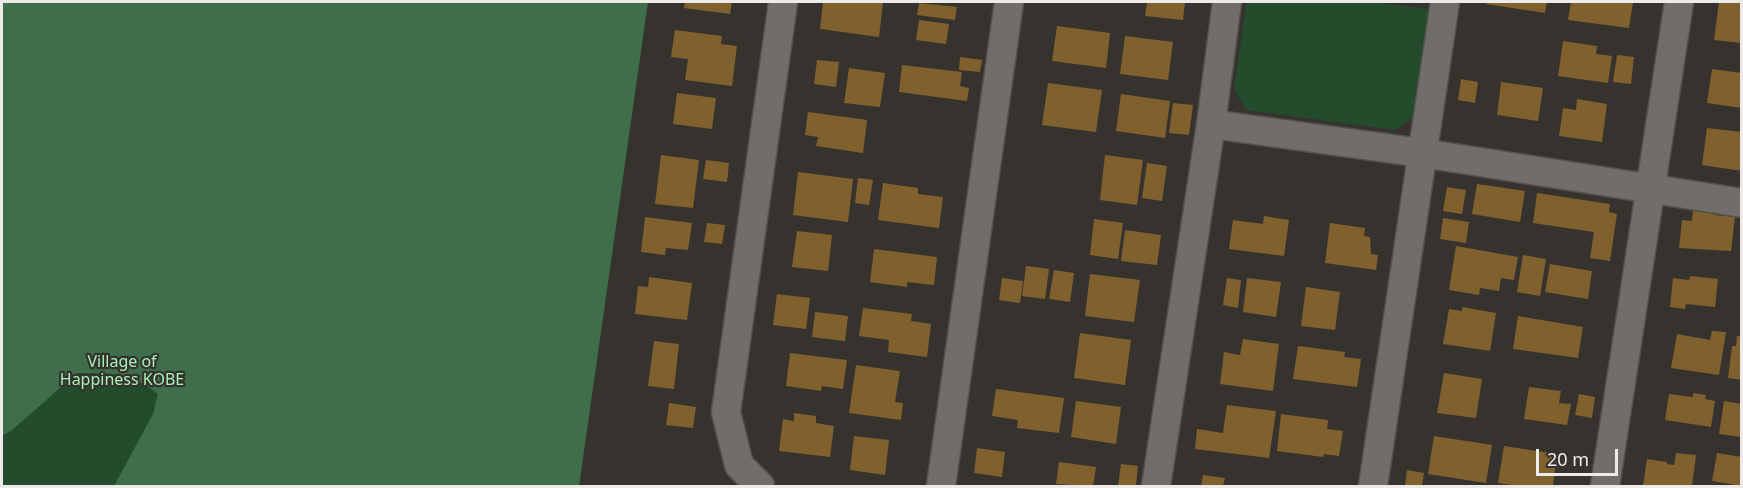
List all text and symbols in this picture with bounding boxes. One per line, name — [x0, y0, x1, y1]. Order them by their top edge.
park label: Village of Happiness KOBE — [60, 352, 184, 390]
scale bar — [1539, 437, 1622, 475]
text: 20 m — [1547, 447, 1589, 471]

